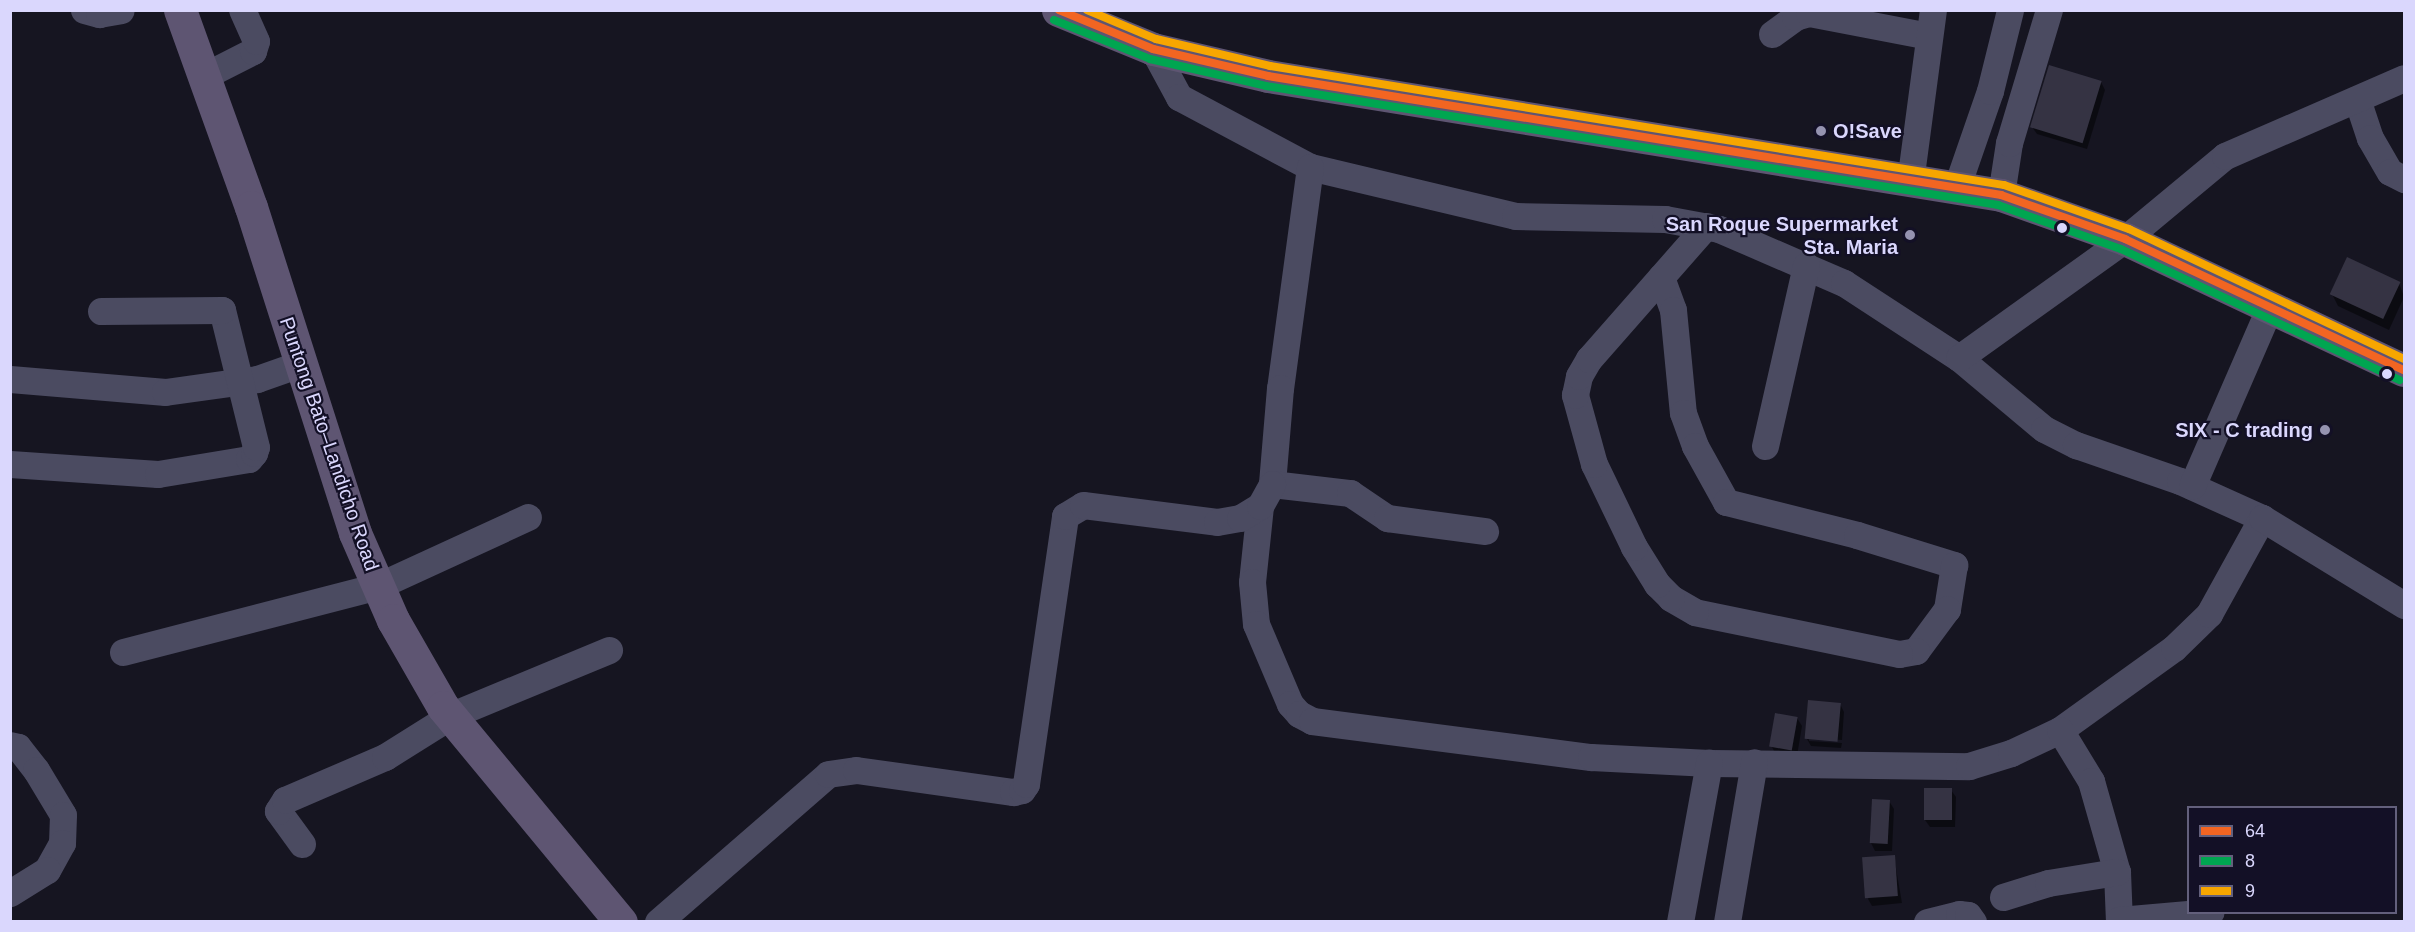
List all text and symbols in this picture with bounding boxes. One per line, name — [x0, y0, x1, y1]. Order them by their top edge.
place label: O!Save — [1833, 119, 1902, 143]
marker: O!Save — [1814, 124, 1828, 138]
place label: San Roque Supermarket Sta. Maria — [1666, 212, 1898, 259]
unlabelled marker — [2056, 222, 2068, 234]
marker: San Roque Supermarket Sta. Maria — [1903, 228, 1917, 242]
street label: Puntong Bato–Landicho Road — [274, 314, 384, 574]
unlabelled marker — [2381, 368, 2393, 380]
place label: SIX - C trading — [2175, 418, 2313, 442]
marker: SIX - C trading — [2318, 423, 2332, 437]
legend — [2187, 806, 2397, 914]
text: 64 — [2245, 821, 2265, 841]
text: 8 — [2245, 851, 2255, 871]
text: 9 — [2245, 881, 2255, 901]

